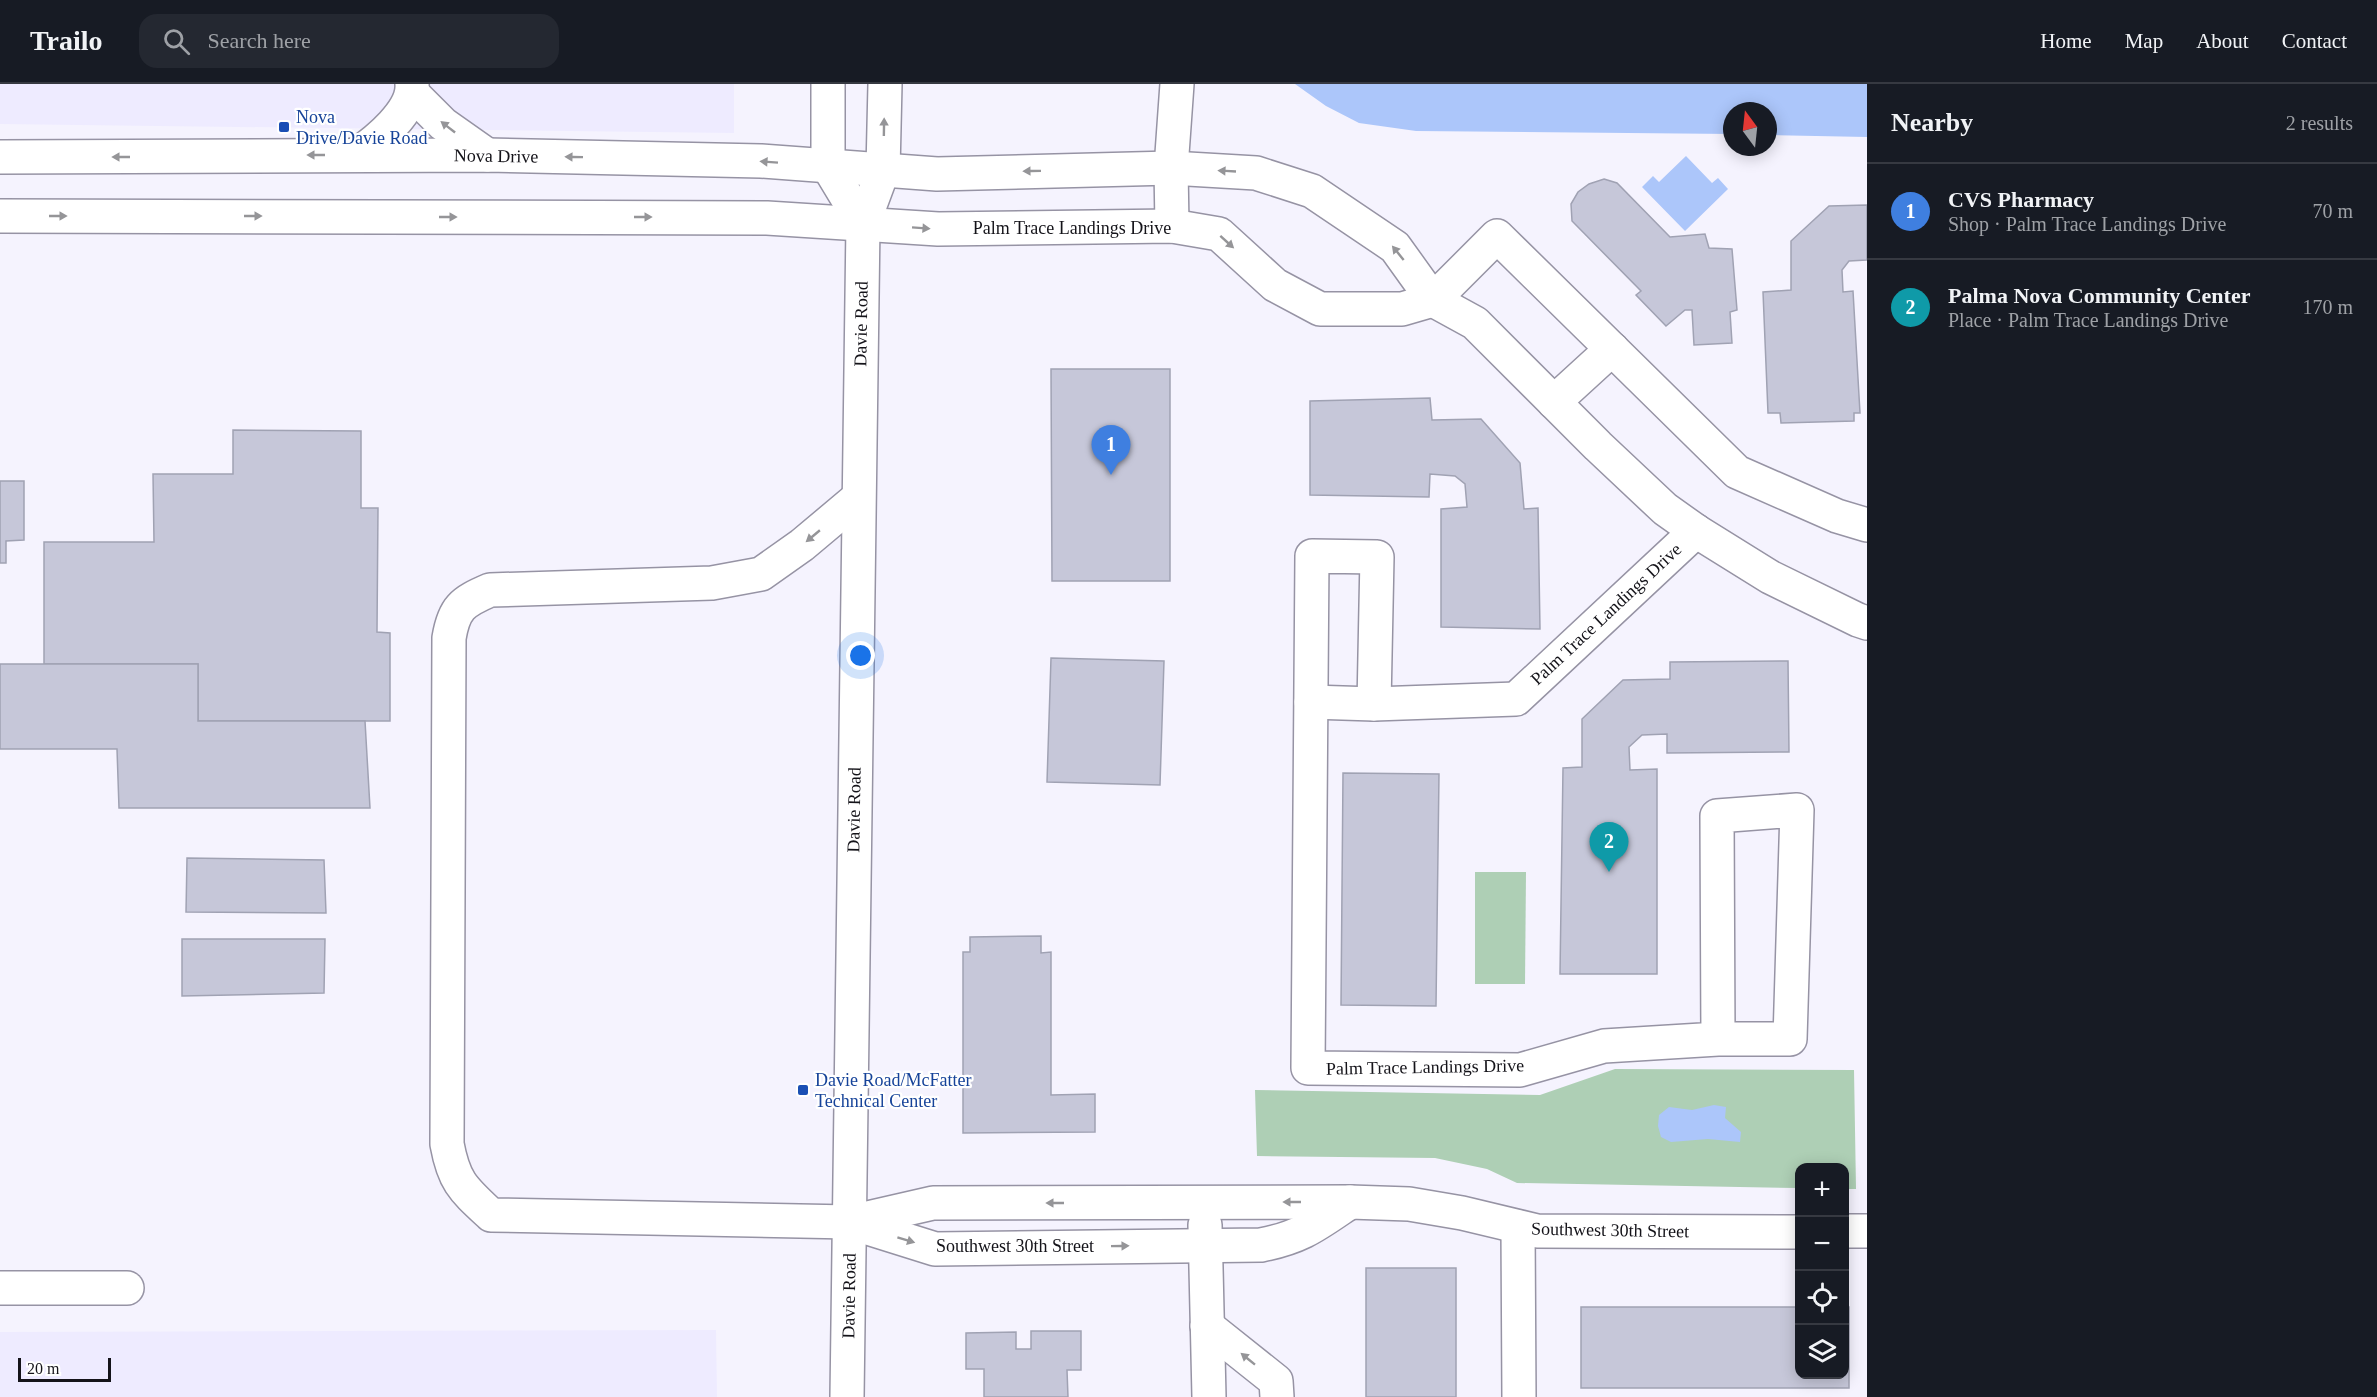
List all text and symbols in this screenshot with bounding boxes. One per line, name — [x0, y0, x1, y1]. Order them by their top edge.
search box — [139, 14, 559, 68]
text: Trailo — [30, 25, 103, 56]
icon: search — [160, 25, 193, 58]
text: Search here — [208, 28, 311, 53]
text: Home — [2040, 29, 2092, 53]
text: Map — [2125, 29, 2163, 53]
text: About — [2196, 29, 2249, 53]
text: Contact — [2282, 29, 2347, 53]
north arrow — [1723, 102, 1777, 156]
place label: Nova Drive/Davie Road — [296, 107, 427, 148]
text: Nearby — [1891, 108, 1973, 137]
text: 2 results — [2286, 112, 2353, 134]
one-way arrow — [879, 118, 889, 137]
marker: Nova Drive/Davie Road — [277, 120, 291, 134]
one-way arrow — [440, 121, 456, 133]
street label: Nova Drive — [454, 145, 538, 167]
one-way arrow — [307, 150, 326, 160]
one-way arrow — [112, 152, 131, 161]
one-way arrow — [565, 152, 584, 162]
one-way arrow — [760, 157, 779, 166]
one-way arrow — [1022, 166, 1041, 176]
one-way arrow — [1217, 167, 1236, 176]
text: CVS Pharmacy — [1948, 187, 2094, 212]
text: 1 — [1906, 200, 1916, 222]
text: 70 m — [2312, 200, 2353, 222]
one-way arrow — [49, 211, 68, 221]
one-way arrow — [244, 211, 263, 221]
one-way arrow — [439, 212, 458, 222]
one-way arrow — [634, 212, 653, 222]
text: Shop · Palm Trace Landings Drive — [1948, 213, 2226, 235]
street label: Palm Trace Landings Drive — [973, 218, 1171, 238]
one-way arrow — [912, 223, 931, 233]
one-way arrow — [1219, 235, 1234, 248]
one-way arrow — [1392, 245, 1405, 261]
street label: Davie Road — [850, 281, 872, 367]
text: Palma Nova Community Center — [1948, 283, 2250, 308]
text: 2 — [1906, 296, 1916, 318]
text: 170 m — [2302, 296, 2353, 318]
text: Place · Palm Trace Landings Drive — [1948, 309, 2229, 331]
pin: 1 — [1092, 426, 1130, 475]
one-way arrow — [805, 529, 821, 542]
street label: Palm Trace Landings Drive — [1527, 539, 1685, 689]
your location — [846, 641, 875, 670]
street label: Davie Road — [843, 767, 865, 853]
pin: 2 — [1590, 822, 1628, 872]
street label: Palm Trace Landings Drive — [1326, 1055, 1524, 1079]
place label: Davie Road/McFatter Technical Center — [815, 1070, 971, 1111]
marker: Davie Road/McFatter Technical Center — [796, 1083, 810, 1097]
map controls — [1795, 1163, 1849, 1379]
button: + — [1795, 1163, 1849, 1217]
one-way arrow — [1282, 1197, 1301, 1207]
one-way arrow — [1045, 1198, 1064, 1208]
button: − — [1795, 1217, 1849, 1271]
street label: Southwest 30th Street — [1531, 1219, 1689, 1241]
one-way arrow — [897, 1236, 915, 1245]
street label: Southwest 30th Street — [936, 1236, 1094, 1256]
one-way arrow — [1111, 1242, 1130, 1251]
street label: Davie Road — [838, 1253, 860, 1339]
button: locate — [1795, 1271, 1849, 1325]
button: layers — [1795, 1325, 1849, 1379]
one-way arrow — [1240, 1352, 1256, 1365]
scale bar — [18, 1355, 111, 1382]
text: 20 m — [27, 1360, 59, 1377]

